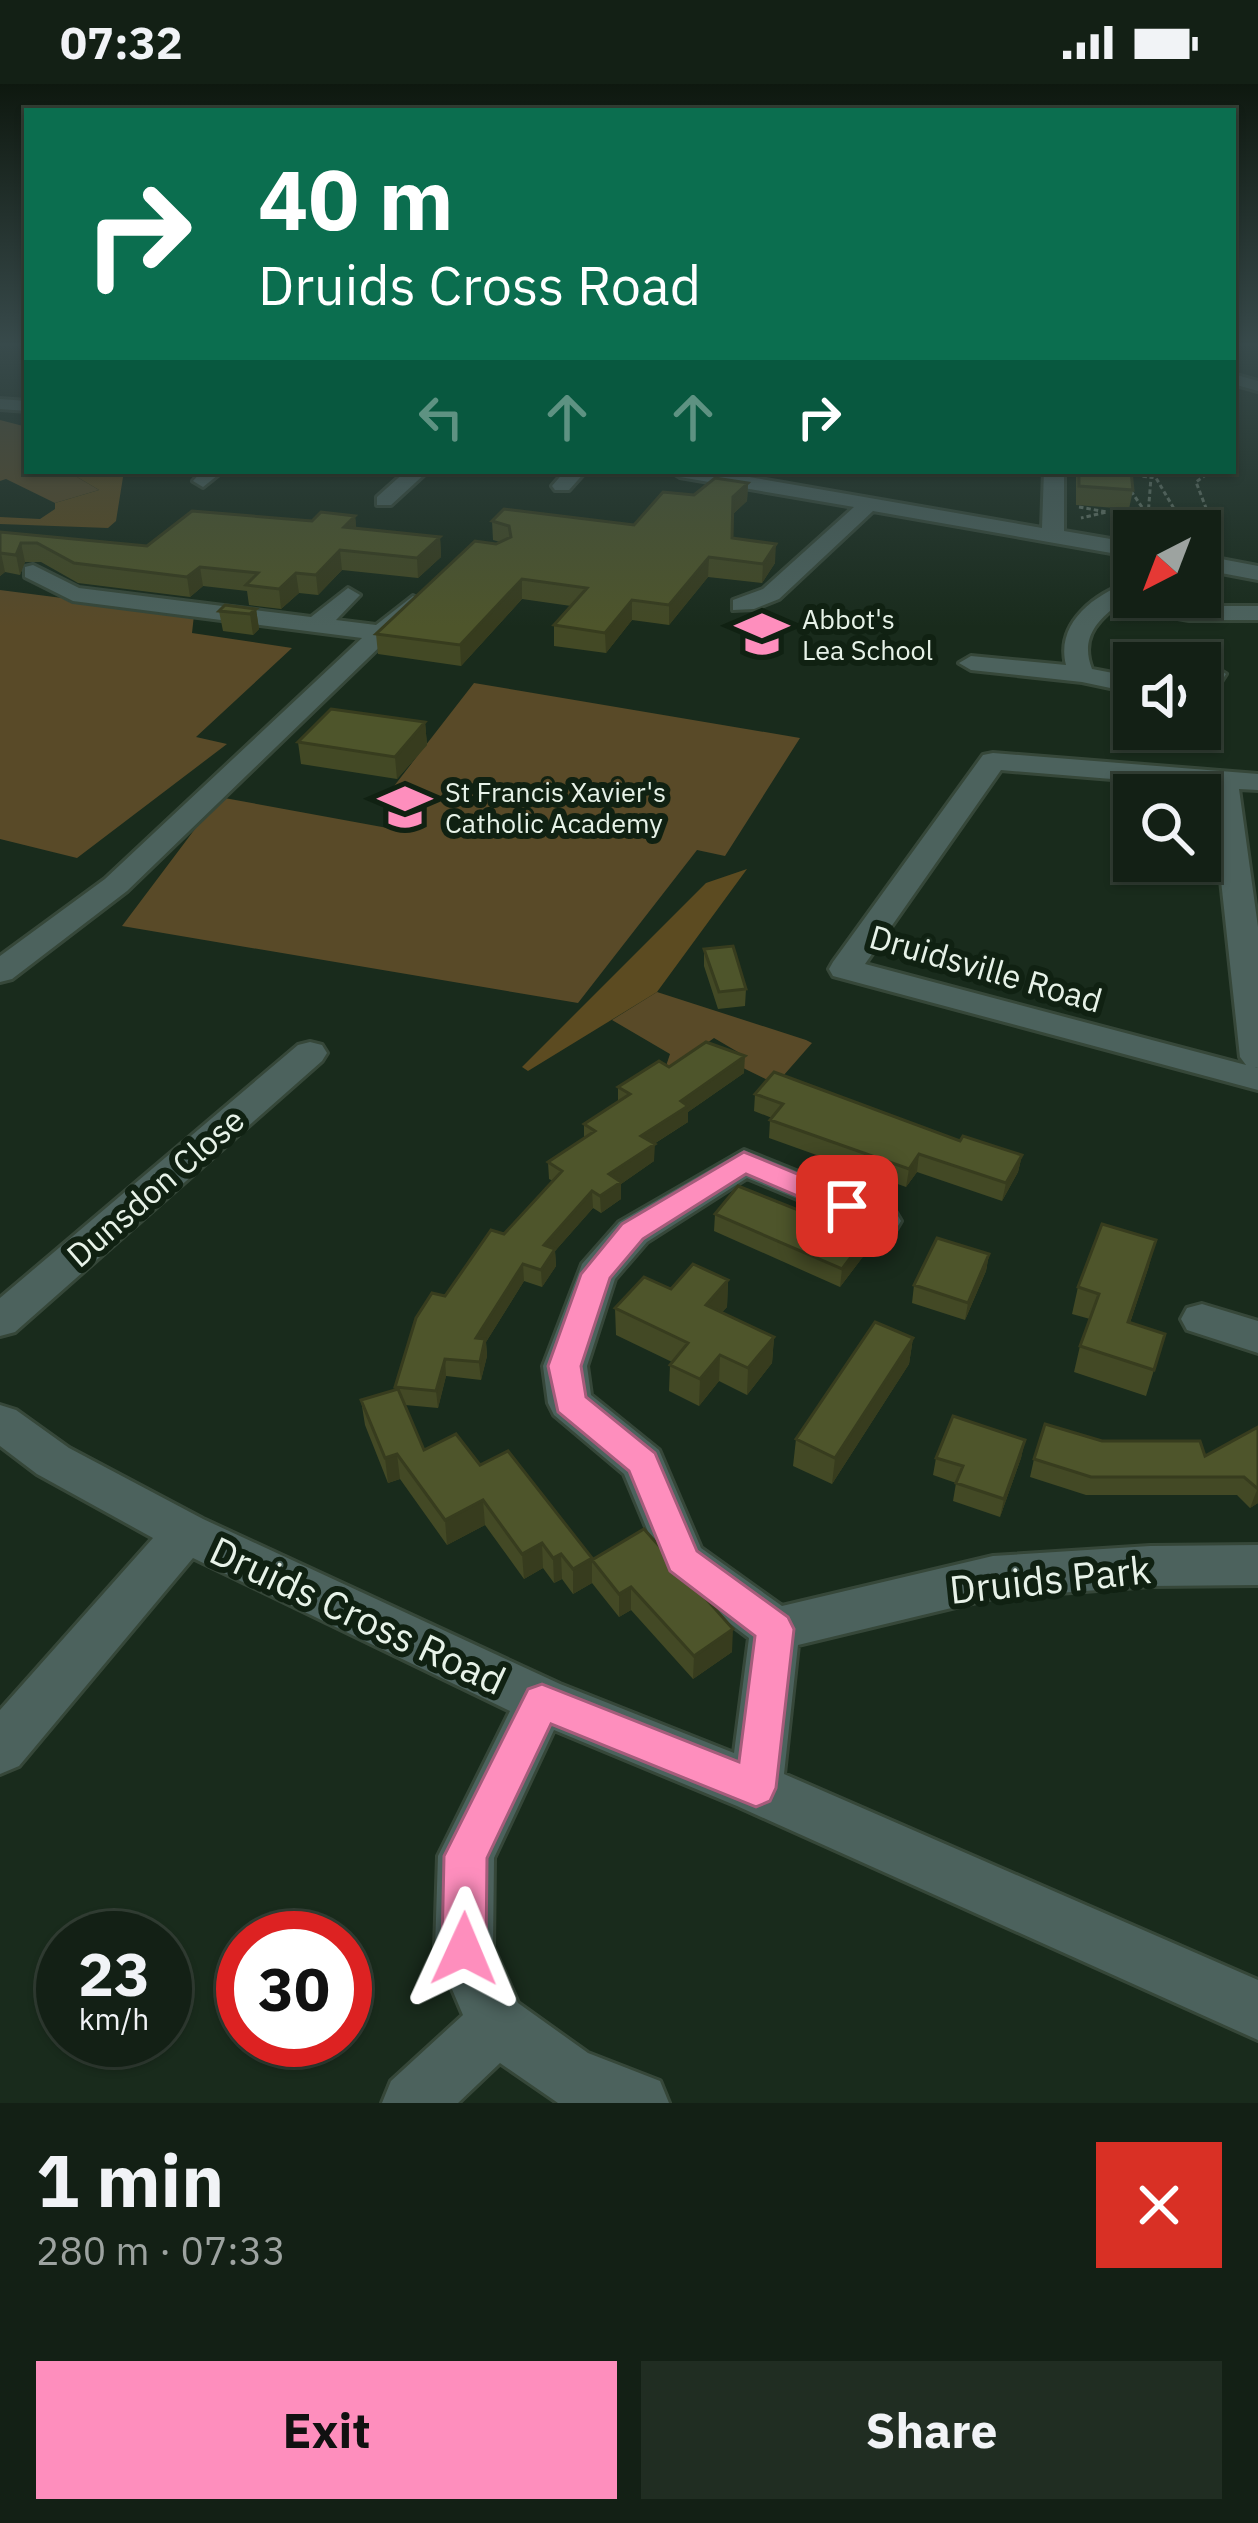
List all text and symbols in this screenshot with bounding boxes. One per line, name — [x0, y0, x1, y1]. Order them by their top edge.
text: 07:32 — [60, 13, 183, 71]
text: 40 m — [258, 144, 454, 253]
icon: right — [60, 156, 216, 312]
text: Druids Cross Road — [258, 250, 701, 320]
icon: left — [408, 384, 474, 450]
icon: ahead — [534, 384, 600, 450]
icon: ahead — [660, 384, 726, 450]
icon: right — [786, 384, 852, 450]
north arrow — [1113, 510, 1221, 618]
map controls — [1113, 510, 1221, 882]
place label: Abbot's Lea School — [802, 601, 933, 667]
school or university icon: Abbot's Lea School — [733, 605, 791, 663]
button: sound — [1113, 642, 1221, 750]
place label: St Francis Xavier's Catholic Academy — [445, 774, 666, 840]
button: search — [1113, 774, 1221, 882]
school or university icon: St Francis Xavier's Catholic Academy — [376, 778, 434, 836]
street label: Druidsville Road — [865, 914, 1107, 1022]
street label: Dunsdon Close — [57, 1098, 253, 1276]
pin — [796, 1155, 898, 1257]
icon: arrive — [814, 1173, 880, 1239]
street label: Druids Cross Road — [202, 1524, 514, 1706]
street label: Druids Park — [947, 1543, 1153, 1615]
position arrow — [401, 1886, 527, 2012]
speed limit sign: 30 — [216, 1911, 372, 2067]
text: 23 — [78, 1934, 150, 2013]
text: km/h — [79, 1999, 149, 2038]
text: 1 min — [36, 2133, 224, 2227]
button: close — [1096, 2142, 1222, 2268]
text: 280 m · 07:33 — [36, 2225, 286, 2276]
button: Exit — [36, 2361, 617, 2499]
button: Share — [641, 2361, 1222, 2499]

